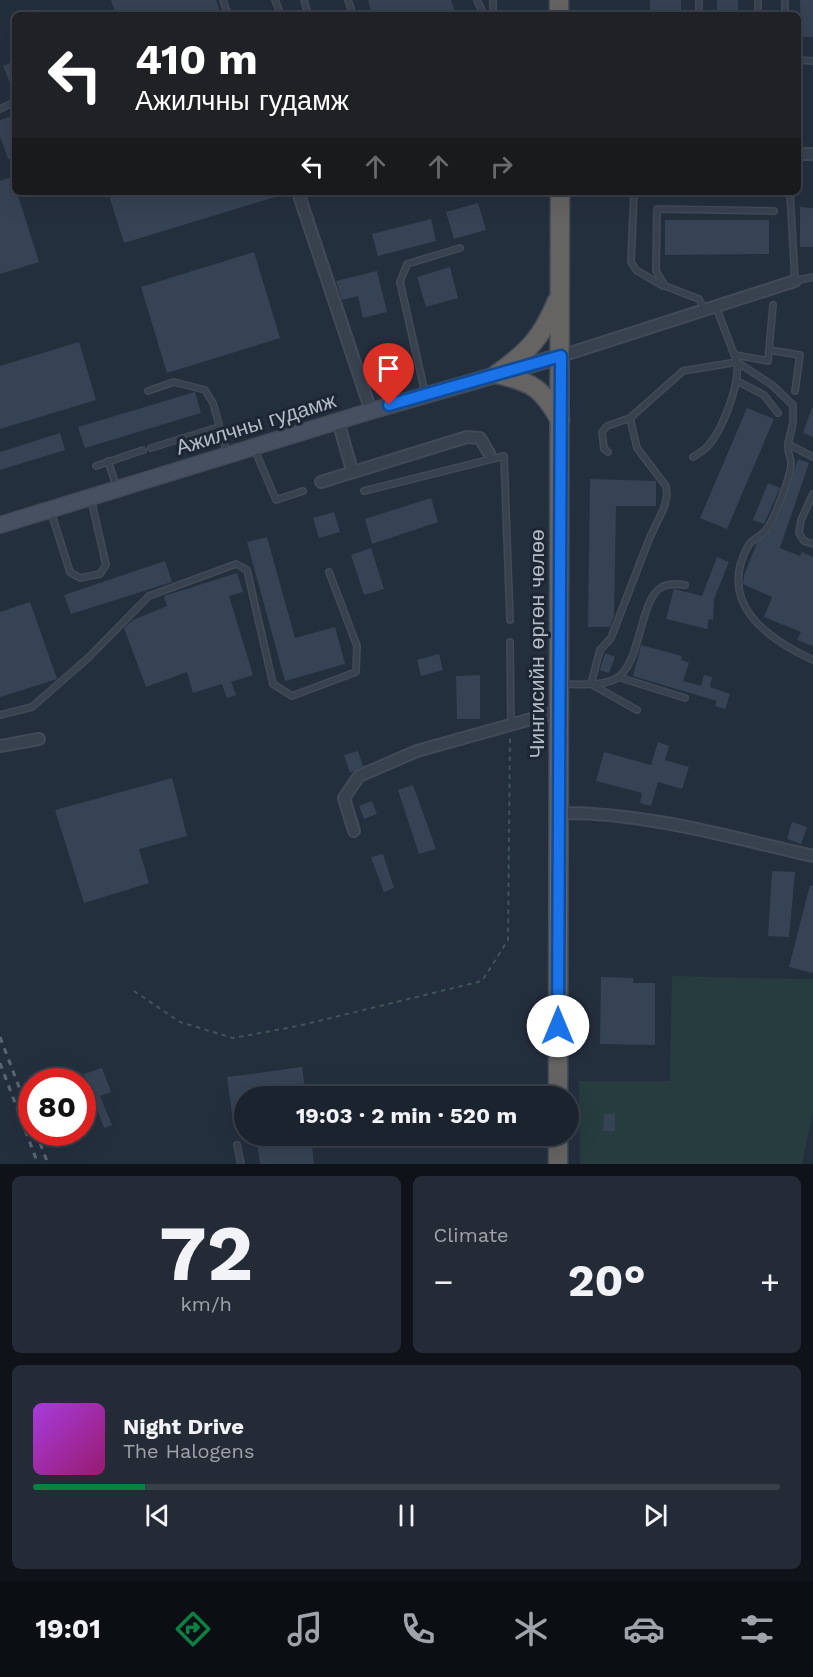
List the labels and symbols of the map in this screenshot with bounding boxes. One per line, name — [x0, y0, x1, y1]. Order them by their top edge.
pin — [363, 343, 414, 405]
street label: Ажилчны гудамж — [173, 387, 339, 460]
street label: Чингисийн өргөн чөлөө — [524, 529, 549, 759]
position arrow — [526, 994, 590, 1058]
speed limit sign: 80 — [18, 1068, 96, 1146]

